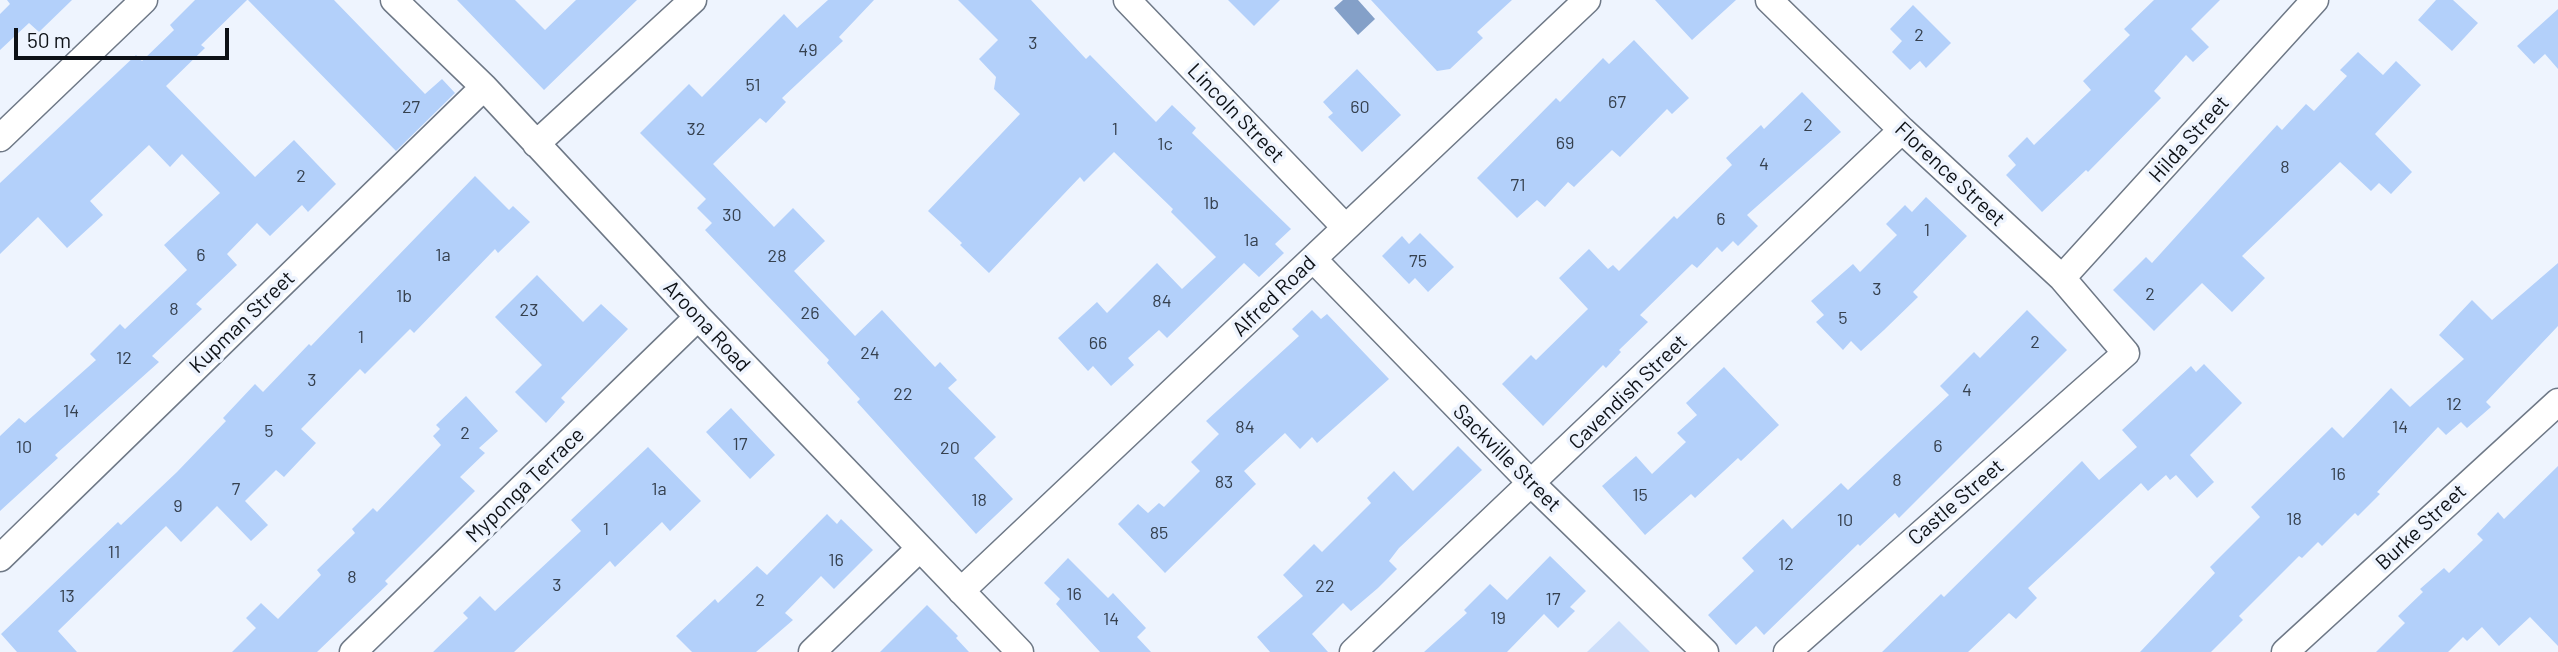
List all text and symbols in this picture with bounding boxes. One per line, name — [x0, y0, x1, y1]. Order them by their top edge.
scale bar — [18, 14, 233, 58]
house number: 2 — [1914, 24, 1924, 46]
text: 50 m — [27, 27, 71, 52]
house number: 3 — [1028, 32, 1038, 54]
house number: 49 — [798, 39, 818, 61]
street label: Lincoln Street — [1182, 58, 1290, 168]
house number: 51 — [745, 74, 761, 96]
house number: 67 — [1608, 91, 1626, 113]
street label: Hilda Street — [2144, 91, 2234, 187]
house number: 27 — [402, 96, 420, 118]
house number: 60 — [1350, 96, 1370, 118]
house number: 2 — [1803, 114, 1813, 136]
street label: Florence Street — [1890, 116, 2010, 232]
house number: 32 — [687, 118, 705, 140]
house number: 1 — [1112, 118, 1118, 140]
house number: 69 — [1556, 132, 1574, 154]
house number: 1c — [1157, 133, 1173, 155]
house number: 4 — [1759, 153, 1769, 175]
house number: 8 — [2280, 156, 2290, 178]
house number: 2 — [296, 165, 306, 187]
house number: 71 — [1511, 174, 1525, 196]
house number: 1b — [1203, 192, 1219, 214]
house number: 30 — [722, 204, 742, 226]
house number: 6 — [1716, 208, 1726, 230]
house number: 1 — [1924, 219, 1930, 241]
house number: 1a — [1243, 229, 1259, 251]
house number: 6 — [196, 244, 206, 266]
house number: 1a — [435, 244, 451, 266]
house number: 28 — [767, 245, 787, 267]
street label: Alfred Road — [1227, 250, 1321, 342]
house number: 75 — [1409, 250, 1427, 272]
street label: Kupman Street — [184, 265, 300, 379]
street label: Aroona Road — [658, 275, 756, 377]
house number: 3 — [1872, 278, 1882, 300]
house number: 2 — [2145, 283, 2155, 305]
house number: 1b — [396, 285, 412, 307]
house number: 84 — [1152, 290, 1172, 312]
house number: 8 — [169, 298, 179, 320]
house number: 23 — [520, 299, 538, 321]
house number: 26 — [801, 302, 819, 324]
house number: 5 — [1838, 307, 1848, 329]
house number: 1 — [358, 326, 364, 348]
street label: Cavendish Street — [1564, 329, 1692, 455]
house number: 2 — [2030, 331, 2040, 353]
house number: 66 — [1089, 332, 1107, 354]
house number: 24 — [860, 342, 880, 364]
house number: 12 — [116, 347, 132, 369]
house number: 3 — [307, 369, 317, 391]
house number: 4 — [1962, 379, 1972, 401]
house number: 22 — [893, 383, 913, 405]
house number: 12 — [2446, 393, 2462, 415]
street label: Sackville Street — [1448, 399, 1566, 517]
house number: 14 — [63, 400, 79, 422]
house number: 84 — [1235, 416, 1255, 438]
house number: 14 — [2392, 416, 2408, 438]
house number: 5 — [264, 420, 274, 442]
house number: 2 — [460, 422, 470, 444]
street label: Myponga Terrace — [461, 422, 589, 548]
house number: 17 — [733, 433, 747, 455]
house number: 6 — [1933, 435, 1943, 457]
house number: 10 — [16, 436, 32, 458]
house number: 20 — [940, 437, 960, 459]
street label: Castle Street — [1903, 454, 2009, 550]
house number: 16 — [2330, 463, 2346, 485]
house number: 8 — [1892, 469, 1902, 491]
house number: 83 — [1215, 471, 1233, 493]
house number: 7 — [232, 478, 240, 500]
house number: 1a — [651, 478, 667, 500]
street label: Burke Street — [2370, 479, 2472, 575]
house number: 15 — [1632, 484, 1648, 506]
house number: 18 — [971, 489, 987, 511]
house number: 9 — [173, 495, 183, 517]
house number: 18 — [2286, 508, 2302, 530]
house number: 10 — [1837, 509, 1853, 531]
house number: 1 — [603, 518, 609, 540]
house number: 85 — [1150, 522, 1168, 544]
house number: 11 — [108, 541, 120, 563]
house number: 16 — [828, 549, 844, 571]
house number: 12 — [1778, 553, 1794, 575]
house number: 8 — [347, 566, 357, 588]
house number: 3 — [552, 574, 562, 596]
house number: 22 — [1315, 575, 1335, 597]
house number: 16 — [1066, 583, 1082, 605]
house number: 13 — [59, 585, 75, 607]
house number: 17 — [1546, 588, 1560, 610]
house number: 2 — [755, 589, 765, 611]
house number: 19 — [1490, 607, 1506, 629]
house number: 14 — [1103, 608, 1119, 630]

